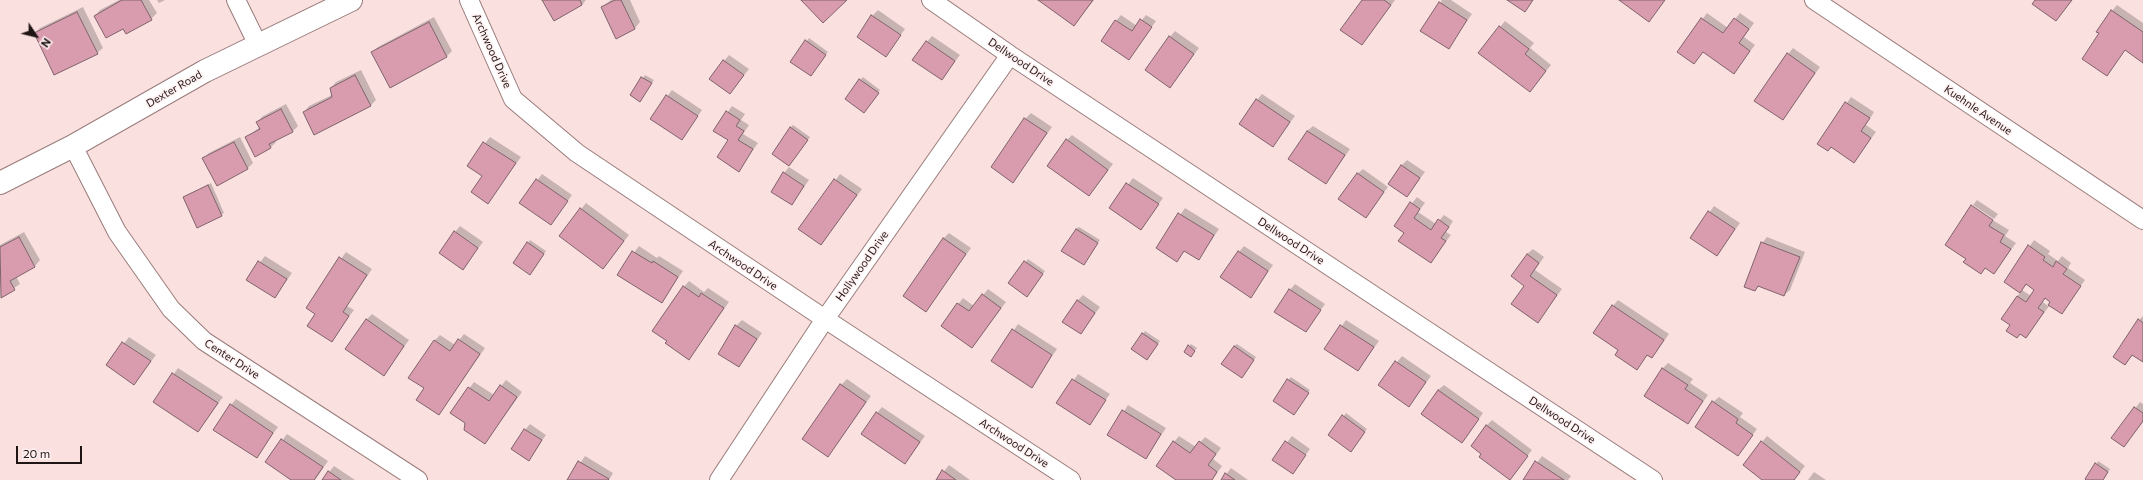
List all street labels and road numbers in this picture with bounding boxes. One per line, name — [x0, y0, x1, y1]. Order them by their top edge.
street label: Archwood Drive — [470, 12, 514, 90]
street label: Dellwood Drive — [986, 35, 1056, 89]
street label: Dexter Road — [144, 68, 204, 110]
street label: Kuehnle Avenue — [1941, 82, 2015, 138]
street label: Dellwood Drive — [1255, 215, 1327, 267]
street label: Hollywood Drive — [833, 228, 891, 304]
street label: Archwood Drive — [706, 237, 780, 293]
street label: Center Drive — [202, 336, 262, 382]
street label: Dellwood Drive — [1526, 394, 1598, 446]
street label: Archwood Drive — [977, 416, 1051, 470]

